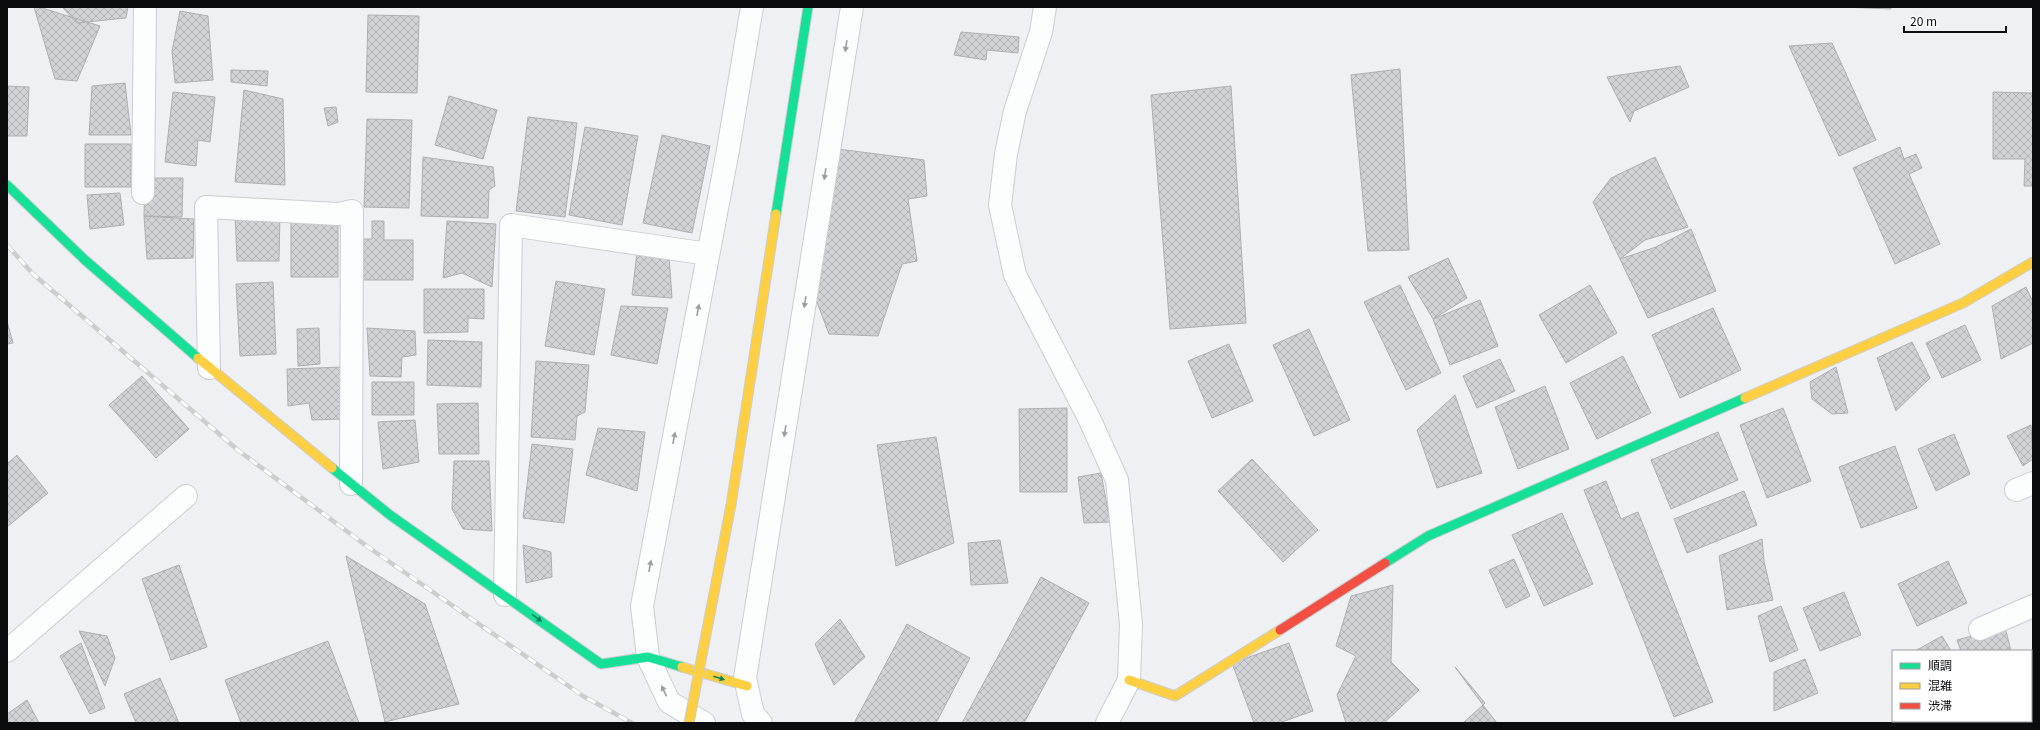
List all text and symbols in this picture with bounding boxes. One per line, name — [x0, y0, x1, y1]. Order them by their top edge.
scale bar — [1904, 8, 2006, 34]
text: 20 m — [1910, 12, 1937, 29]
one-way arrow — [842, 39, 848, 52]
one-way arrow — [822, 168, 828, 180]
one-way arrow — [802, 296, 808, 308]
one-way arrow — [695, 304, 701, 317]
one-way arrow — [782, 425, 788, 437]
one-way arrow — [671, 432, 677, 444]
one-way arrow — [647, 560, 653, 572]
one-way arrow — [532, 614, 542, 622]
legend — [1892, 650, 2032, 722]
text: 順調 — [1928, 656, 1952, 673]
one-way arrow — [713, 675, 725, 681]
text: 混雑 — [1928, 676, 1952, 693]
one-way arrow — [661, 686, 667, 697]
text: 渋滞 — [1928, 696, 1952, 713]

